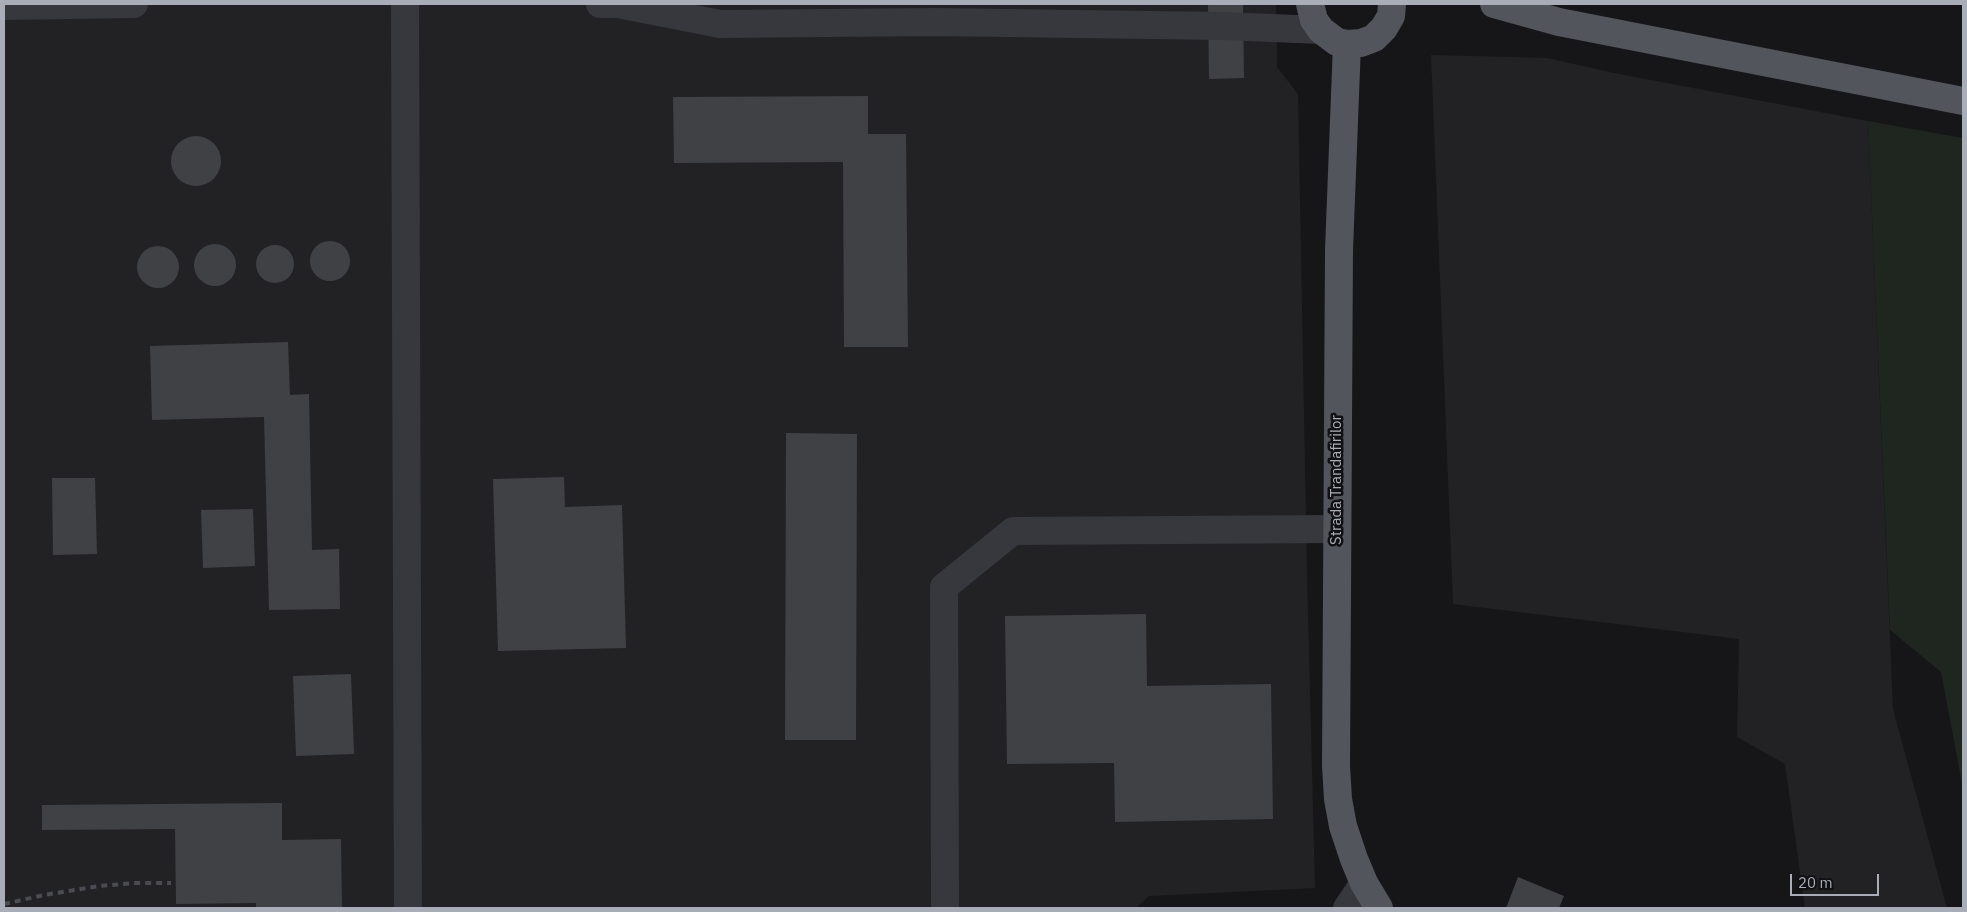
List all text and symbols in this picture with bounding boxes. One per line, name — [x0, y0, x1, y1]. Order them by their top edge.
street label: Strada Trandafirilor — [1328, 415, 1346, 545]
scale bar — [1792, 864, 1881, 896]
text: 20 m — [1798, 873, 1833, 892]

